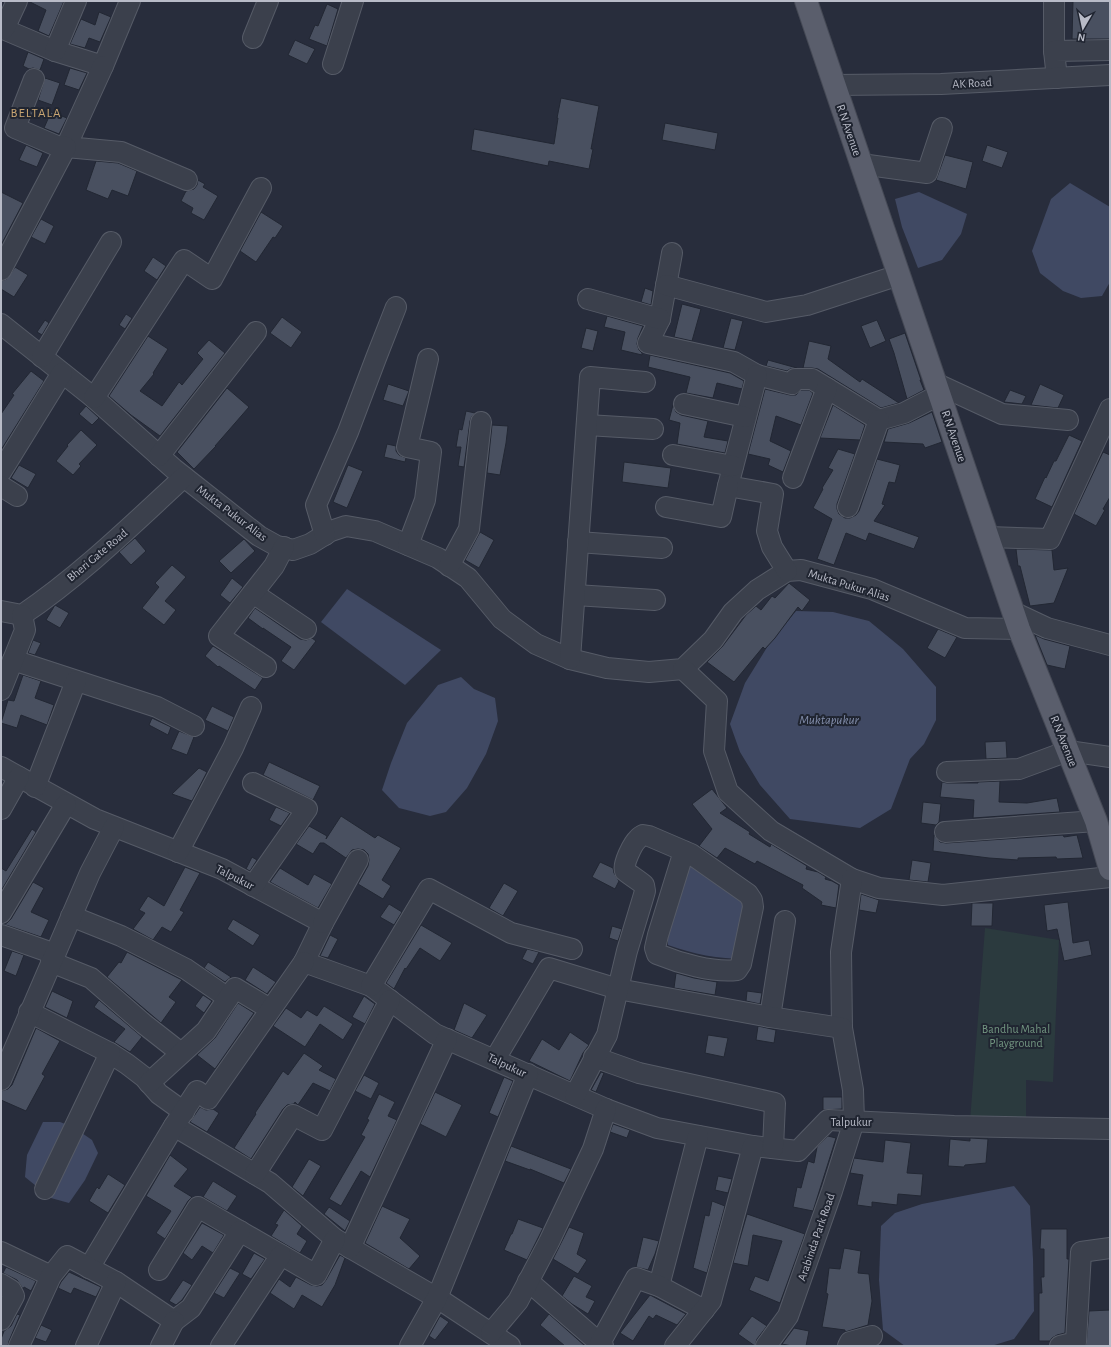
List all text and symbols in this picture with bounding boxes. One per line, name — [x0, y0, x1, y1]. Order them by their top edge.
north arrow — [1063, 8, 1103, 48]
text: N — [1077, 31, 1086, 43]
street label: AK Road — [952, 76, 992, 90]
street label: R N Avenue — [835, 103, 863, 157]
district label: BELTALA — [10, 107, 62, 120]
street label: R N Avenue — [940, 409, 968, 463]
street label: Mukta Pukur Alias — [195, 483, 269, 543]
street label: Bheri Gate Road — [65, 526, 129, 584]
street label: Mukta Pukur Alias — [807, 567, 891, 603]
water label: Muktapukur — [799, 714, 860, 727]
street label: R N Avenue — [1048, 714, 1080, 768]
street label: Talpukur — [214, 862, 256, 892]
park label: Bandhu Mahal Playground — [982, 1023, 1050, 1050]
street label: Talpukur — [486, 1051, 528, 1079]
street label: Talpukur — [830, 1116, 872, 1128]
street label: Arabinda Park Road — [795, 1192, 837, 1282]

